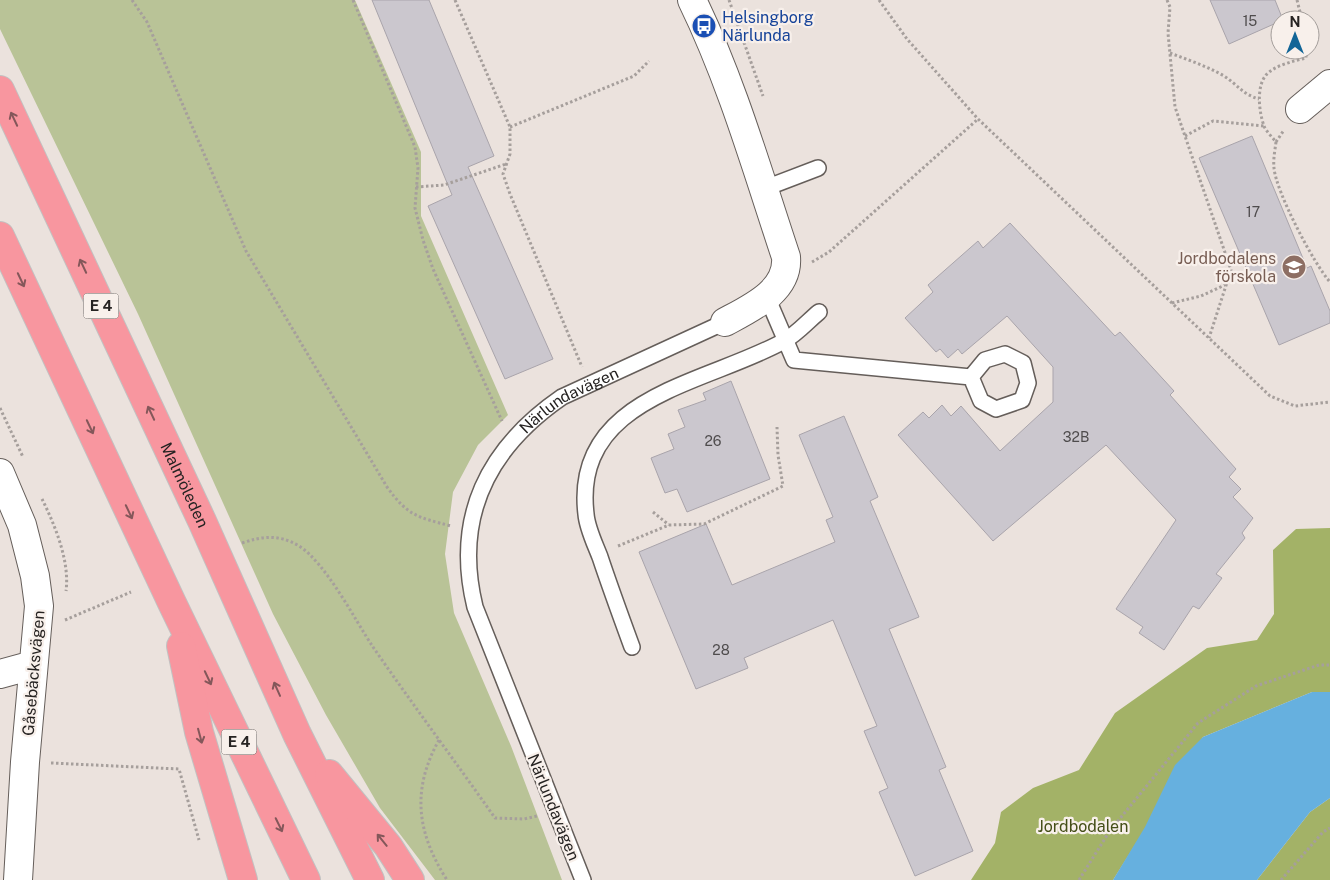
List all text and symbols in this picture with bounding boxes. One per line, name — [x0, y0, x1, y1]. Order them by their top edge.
place label: Helsingborg Närlunda — [722, 8, 814, 45]
north arrow — [1270, 10, 1320, 60]
bus stop icon: Helsingborg Närlunda — [691, 13, 717, 39]
house number: 15 — [1243, 13, 1257, 29]
text: N — [1290, 14, 1300, 30]
one-way arrow — [8, 112, 18, 127]
house number: 17 — [1246, 204, 1260, 220]
place label: Jordbodalens förskola — [1177, 249, 1276, 286]
school or university icon: Jordbodalens förskola — [1281, 254, 1307, 280]
one-way arrow — [77, 259, 87, 274]
one-way arrow — [16, 272, 26, 287]
road number: E 4 — [84, 294, 118, 318]
street label: Närlundavägen — [516, 363, 622, 437]
one-way arrow — [146, 406, 156, 421]
one-way arrow — [85, 419, 95, 434]
house number: 32B — [1063, 429, 1089, 445]
house number: 26 — [704, 433, 722, 449]
street label: Malmöleden — [156, 439, 213, 531]
one-way arrow — [125, 504, 135, 519]
street label: Gåsebäcksvägen — [19, 609, 48, 737]
house number: 28 — [712, 642, 730, 658]
one-way arrow — [203, 671, 213, 686]
one-way arrow — [271, 682, 281, 697]
one-way arrow — [196, 728, 206, 744]
road number: E 4 — [222, 730, 256, 754]
street label: Närlundavägen — [524, 751, 584, 863]
one-way arrow — [274, 817, 284, 832]
park label: Jordbodalen — [1038, 817, 1128, 836]
one-way arrow — [377, 834, 388, 847]

